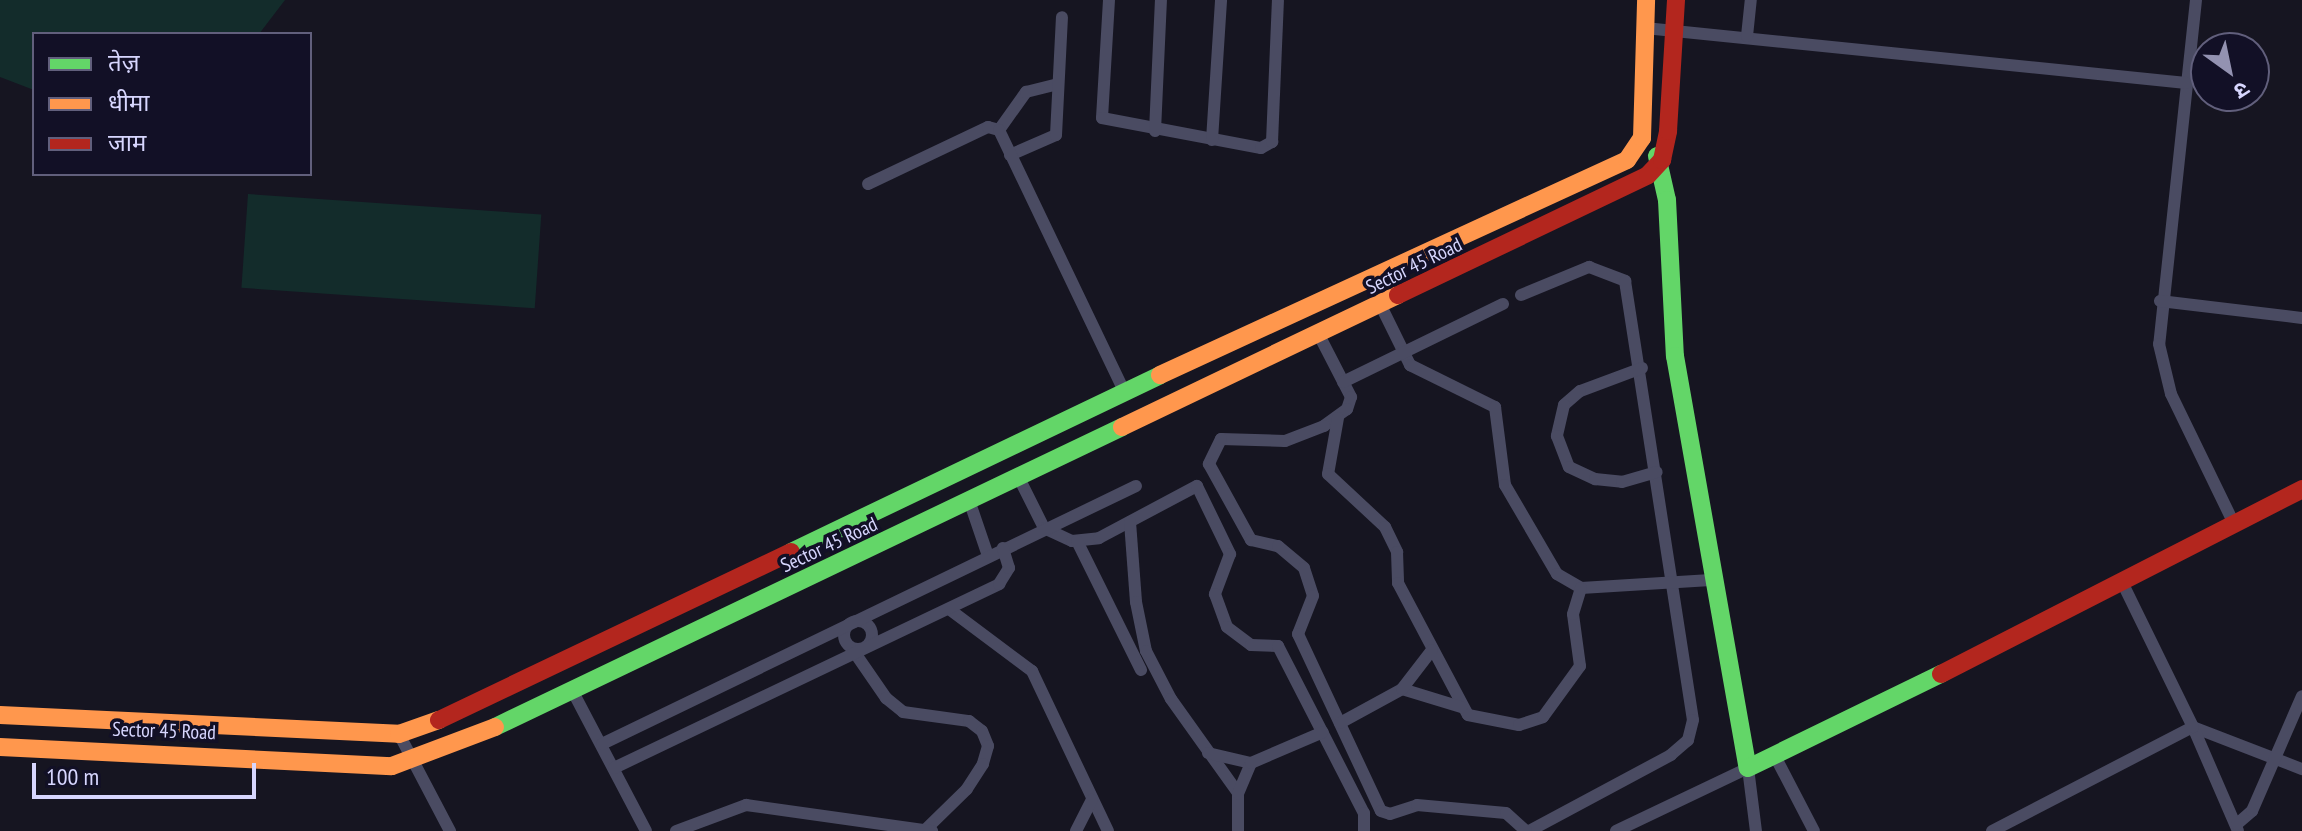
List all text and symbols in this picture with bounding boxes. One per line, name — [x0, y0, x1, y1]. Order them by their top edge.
legend — [32, 32, 312, 176]
north arrow — [2190, 32, 2270, 112]
text: तेज़ — [108, 47, 140, 78]
text: उ — [2229, 75, 2255, 106]
text: धीमा — [108, 87, 150, 118]
text: जाम — [108, 127, 146, 158]
street label: Sector 45 Road — [1362, 232, 1466, 300]
street label: Sector 45 Road — [777, 512, 881, 578]
street label: Sector 45 Road — [112, 717, 216, 745]
scale bar — [36, 747, 260, 797]
text: 100 m — [46, 761, 99, 792]

